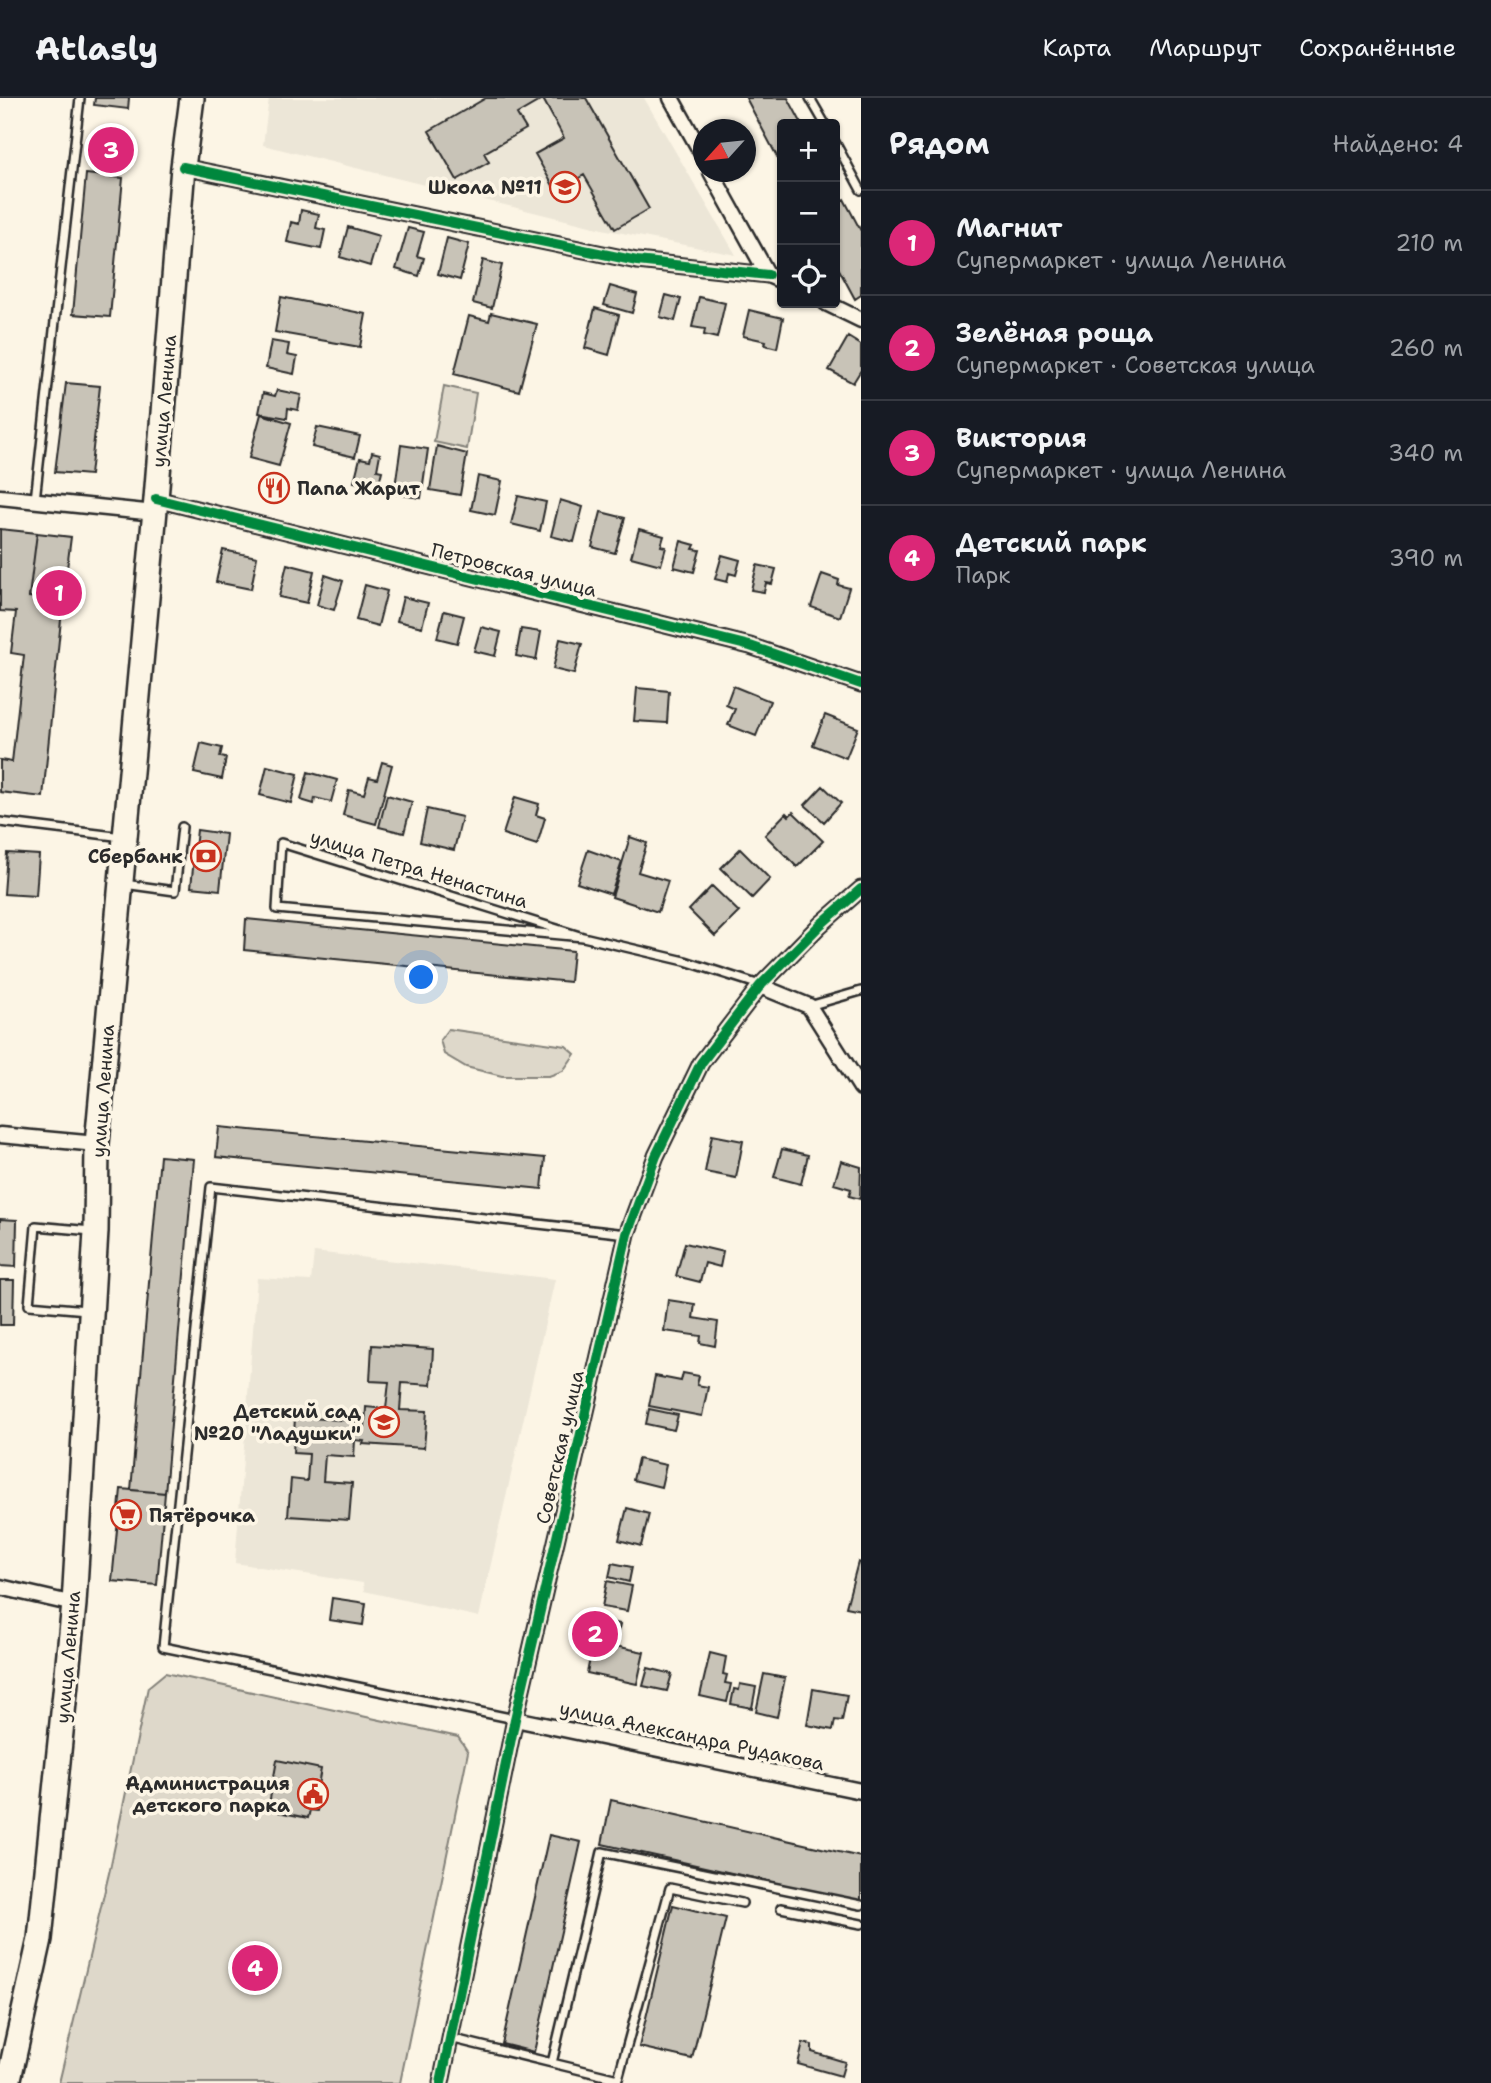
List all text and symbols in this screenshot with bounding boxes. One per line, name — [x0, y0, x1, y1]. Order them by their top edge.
text: Atlasly — [35, 26, 158, 71]
text: Карта — [1043, 32, 1111, 64]
text: Маршрут — [1149, 32, 1261, 64]
text: Сохранённые — [1299, 32, 1456, 64]
north arrow — [693, 119, 756, 182]
map controls — [777, 119, 840, 308]
button: + — [777, 119, 840, 182]
text: Рядом — [889, 123, 989, 164]
pin: 3 — [88, 124, 134, 176]
text: Найдено: 4 — [1333, 129, 1463, 159]
school or university icon: Школа №11 — [548, 170, 582, 204]
place label: Школа №11 — [428, 175, 542, 200]
button: − — [777, 182, 840, 245]
text: Магнит — [956, 210, 1062, 245]
text: 1 — [907, 228, 917, 258]
text: 210 m — [1395, 228, 1463, 258]
button: locate — [777, 245, 840, 308]
text: Супермаркет · улица Ленина — [956, 245, 1286, 275]
text: Зелёная роща — [956, 315, 1153, 350]
street label: улица Ленина — [146, 333, 182, 469]
text: 2 — [904, 333, 920, 363]
text: 260 m — [1389, 333, 1463, 363]
text: Супермаркет · Советская улица — [956, 350, 1315, 380]
text: Виктория — [956, 420, 1087, 455]
text: 3 — [904, 438, 920, 468]
text: 340 m — [1388, 438, 1463, 468]
text: Супермаркет · улица Ленина — [956, 455, 1286, 485]
restaurant icon: Папа Жарит — [257, 471, 291, 505]
place label: Папа Жарит — [297, 476, 421, 501]
text: Детский парк — [956, 525, 1147, 560]
street label: Петровская улица — [429, 537, 600, 603]
text: 4 — [904, 543, 920, 573]
text: 390 m — [1389, 543, 1463, 573]
text: Парк — [956, 560, 1011, 590]
pin: 1 — [36, 567, 82, 619]
street label: улица Петра Ненастина — [307, 824, 531, 914]
bank icon: Сбербанк — [189, 839, 223, 873]
place label: Сбербанк — [88, 844, 183, 869]
your location — [404, 960, 438, 994]
street label: улица Ленина — [86, 1023, 120, 1158]
street label: Советская улица — [530, 1367, 590, 1526]
place label: Детский сад №20 "Ладушки" — [194, 1399, 362, 1446]
school or university icon: Детский сад №20 "Ладушки" — [367, 1405, 401, 1439]
supermarket icon: Пятёрочка — [109, 1498, 143, 1532]
place label: Пятёрочка — [149, 1503, 255, 1528]
street label: улица Ленина — [50, 1589, 86, 1725]
pin: 2 — [572, 1608, 618, 1660]
street label: улица Александра Рудакова — [557, 1696, 827, 1776]
place label: Администрация детского парка — [125, 1771, 290, 1818]
public building icon: Администрация детского парка — [296, 1777, 330, 1811]
pin: 4 — [232, 1942, 278, 1994]

